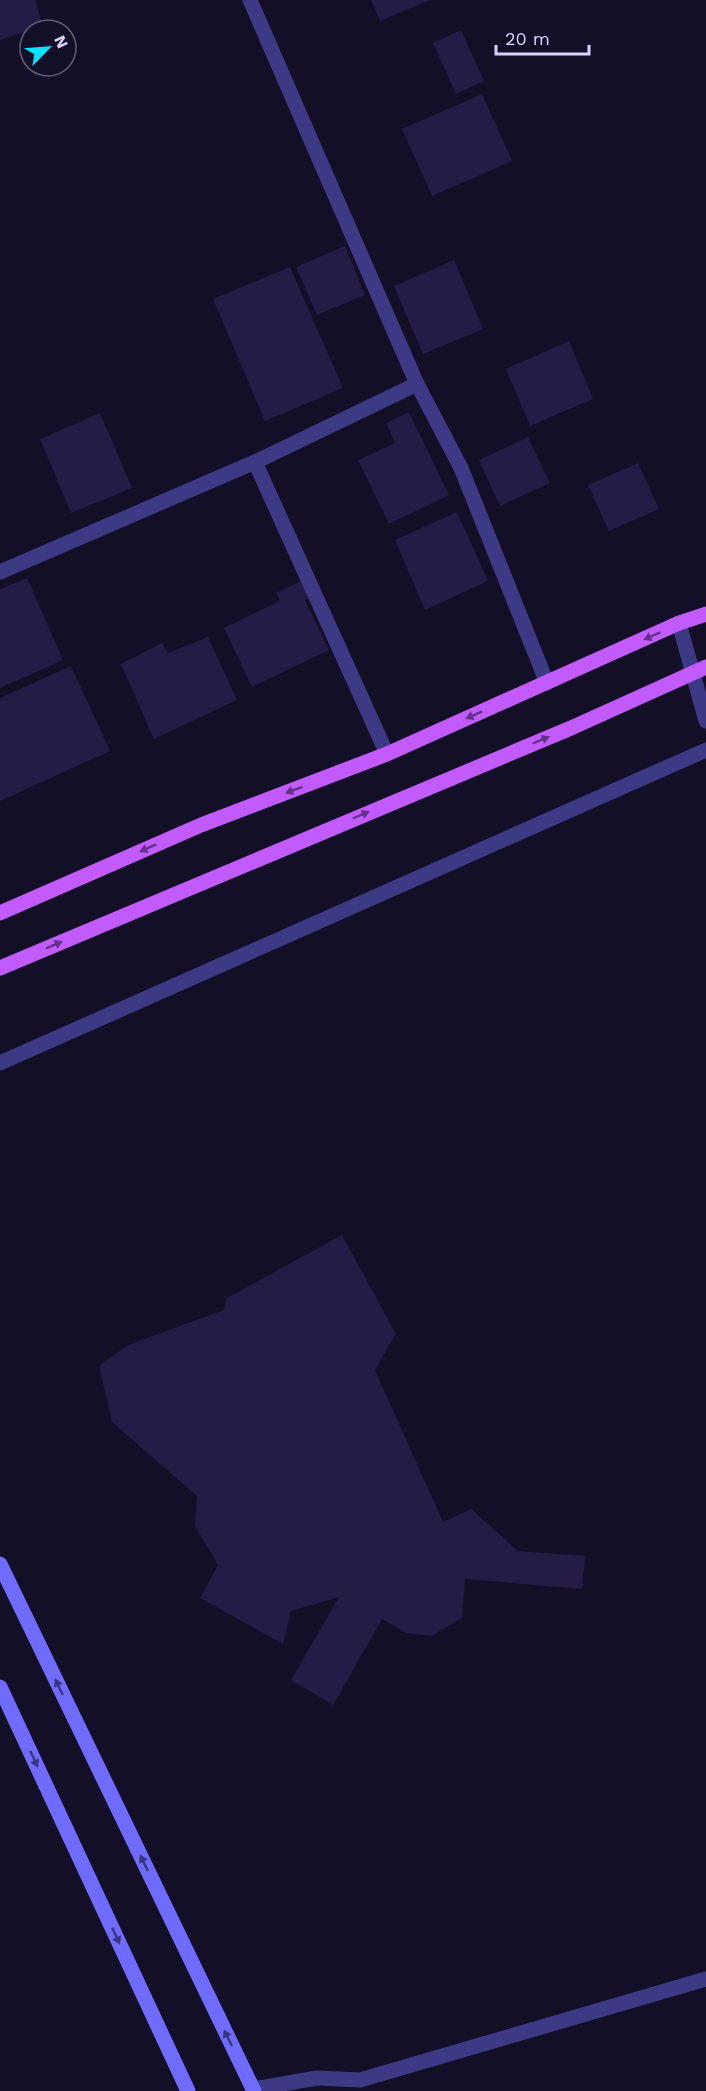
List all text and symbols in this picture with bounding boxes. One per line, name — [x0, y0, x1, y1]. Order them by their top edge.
north arrow — [18, 18, 78, 78]
scale bar — [496, 18, 589, 56]
text: 20 m — [505, 28, 550, 49]
text: N — [50, 32, 72, 51]
one-way arrow — [643, 631, 660, 640]
one-way arrow — [465, 711, 483, 721]
one-way arrow — [533, 735, 551, 745]
one-way arrow — [284, 785, 302, 795]
one-way arrow — [353, 810, 371, 820]
one-way arrow — [139, 844, 156, 853]
one-way arrow — [45, 940, 62, 949]
one-way arrow — [55, 1678, 65, 1696]
one-way arrow — [29, 1751, 38, 1768]
one-way arrow — [139, 1854, 148, 1871]
one-way arrow — [111, 1927, 121, 1945]
one-way arrow — [224, 2030, 233, 2047]

